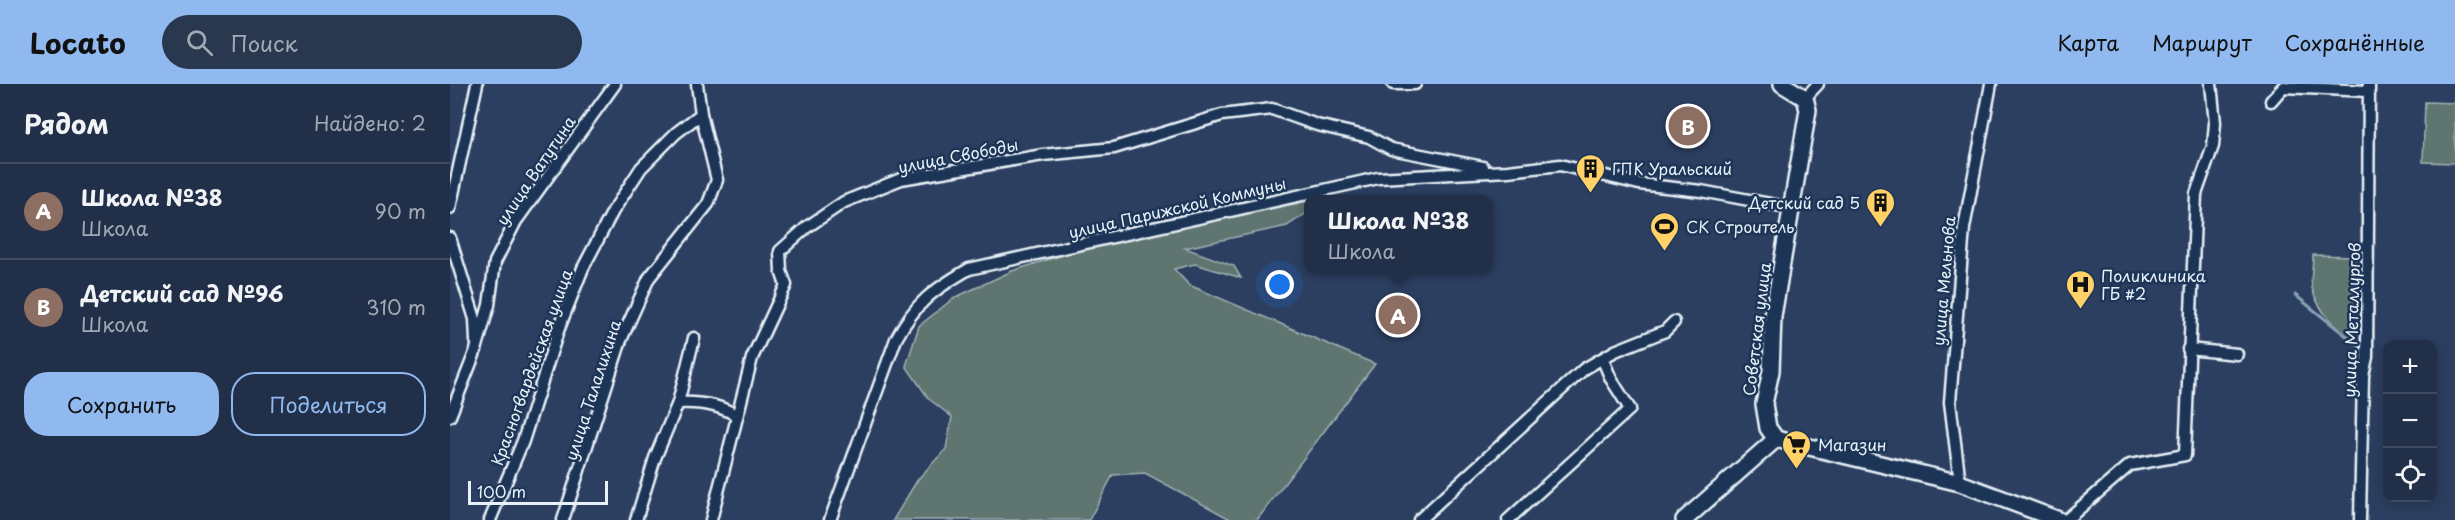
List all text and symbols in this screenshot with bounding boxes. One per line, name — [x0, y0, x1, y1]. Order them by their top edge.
search box — [162, 15, 582, 69]
text: Locato — [30, 21, 126, 64]
icon: search — [183, 26, 216, 59]
text: Поиск — [231, 26, 298, 59]
text: Карта — [2058, 26, 2119, 58]
text: Маршрут — [2152, 26, 2252, 58]
text: Сохранённые — [2285, 26, 2425, 58]
text: Рядом — [24, 104, 109, 143]
pin: B — [1668, 104, 1708, 148]
text: Найдено: 2 — [314, 108, 426, 138]
street label: улица Ватутина — [489, 110, 581, 230]
street label: улица Свободы — [896, 132, 1020, 178]
building icon: ГПК Уральский — [1575, 152, 1607, 194]
place label: ГПК Уральский — [1612, 156, 1732, 180]
street label: улица Парижской Коммуны — [1066, 170, 1288, 244]
text: Школа №38 — [81, 180, 222, 213]
building icon: Детский сад 5 — [1865, 186, 1897, 228]
place label: Детский сад 5 — [1748, 190, 1860, 214]
popup — [1304, 195, 1493, 273]
text: A — [36, 196, 51, 226]
text: 90 m — [375, 196, 426, 226]
text: Школа №38 — [1328, 203, 1469, 236]
sports icon: СК Строитель — [1649, 210, 1681, 252]
text: Школа — [81, 213, 148, 243]
place label: СК Строитель — [1686, 214, 1795, 238]
street label: улица Мельнова — [1925, 215, 1961, 347]
text: Школа — [1328, 236, 1395, 266]
street label: улица Металлургов — [2336, 242, 2366, 398]
street label: Советская улица — [1736, 261, 1776, 397]
place label: Поликлиника ГБ #2 — [2101, 263, 2206, 305]
street label: Красногвардейская улица — [484, 265, 578, 469]
hospital icon: Поликлиника ГБ #2 — [2064, 268, 2096, 310]
your location — [1265, 270, 1294, 299]
text: Детский сад №96 — [81, 276, 283, 309]
text: B — [37, 292, 50, 322]
text: 310 m — [366, 292, 426, 322]
pin: A — [1378, 292, 1418, 338]
text: Школа — [81, 309, 148, 339]
street label: улица Талалихина — [558, 317, 626, 463]
map controls — [2383, 340, 2437, 502]
button: + — [2383, 340, 2437, 394]
button: Сохранить — [24, 372, 219, 436]
button: Поделиться — [231, 372, 426, 436]
button: − — [2383, 394, 2437, 448]
supermarket icon: Магазин — [1781, 428, 1813, 470]
place label: Магазин — [1818, 432, 1887, 456]
button: locate — [2383, 448, 2437, 502]
scale bar — [468, 478, 608, 506]
text: 100 m — [477, 479, 526, 503]

